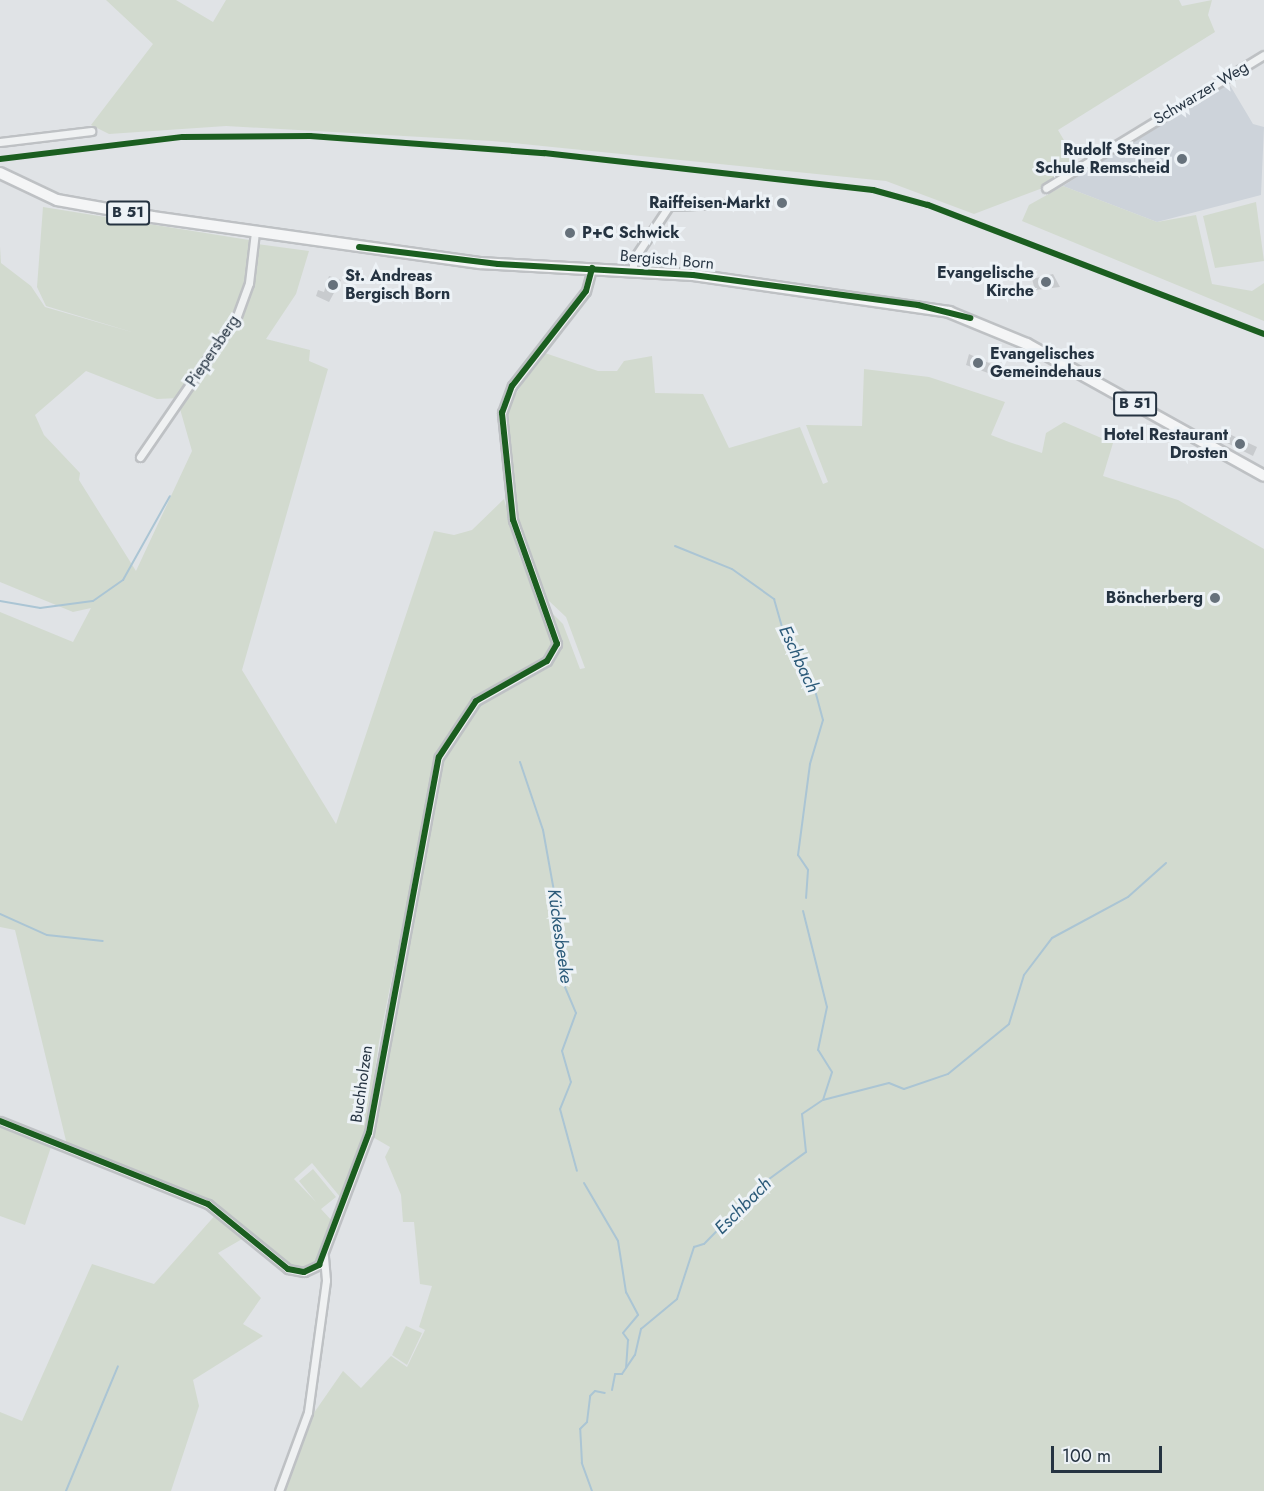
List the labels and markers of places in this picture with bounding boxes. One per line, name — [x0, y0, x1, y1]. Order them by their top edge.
place label: Rudolf Steiner Schule Remscheid — [1035, 140, 1170, 178]
marker: Rudolf Steiner Schule Remscheid — [1175, 152, 1189, 166]
place label: Raiffeisen-Markt — [649, 193, 770, 213]
marker: Raiffeisen-Markt — [775, 196, 789, 210]
place label: P+C Schwick — [582, 223, 679, 243]
marker: P+C Schwick — [563, 226, 577, 240]
place label: Evangelische Kirche — [937, 263, 1034, 301]
place label: St. Andreas Bergisch Born — [345, 266, 450, 304]
marker: Evangelische Kirche — [1039, 275, 1053, 289]
marker: St. Andreas Bergisch Born — [326, 278, 340, 292]
place label: Evangelisches Gemeindehaus — [990, 344, 1101, 382]
marker: Evangelisches Gemeindehaus — [971, 356, 985, 370]
place label: Hotel Restaurant Drosten — [1103, 425, 1228, 463]
marker: Hotel Restaurant Drosten — [1233, 437, 1247, 451]
place label: Böncherberg — [1106, 588, 1203, 608]
marker: Böncherberg — [1208, 591, 1222, 605]

